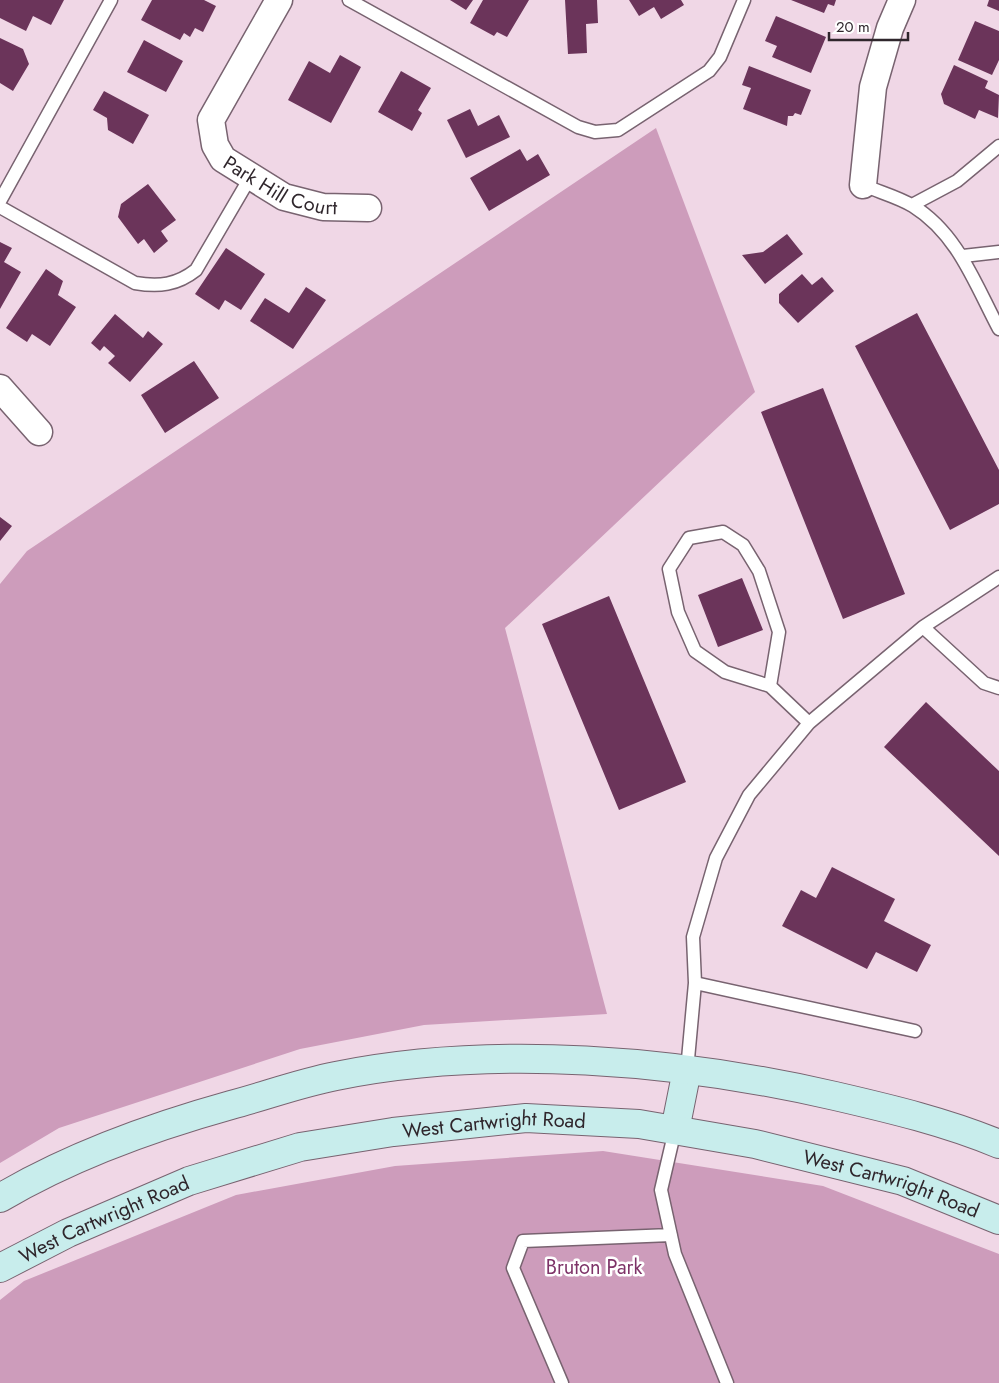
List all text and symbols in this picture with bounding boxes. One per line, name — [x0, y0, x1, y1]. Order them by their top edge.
scale bar — [829, 10, 908, 42]
text: 20 m — [836, 16, 870, 38]
street label: Park Hill Court — [218, 149, 338, 222]
street label: West Cartwright Road — [401, 1104, 586, 1146]
street label: West Cartwright Road — [800, 1143, 984, 1226]
street label: West Cartwright Road — [14, 1169, 194, 1271]
park label: Bruton Park — [546, 1253, 642, 1282]

